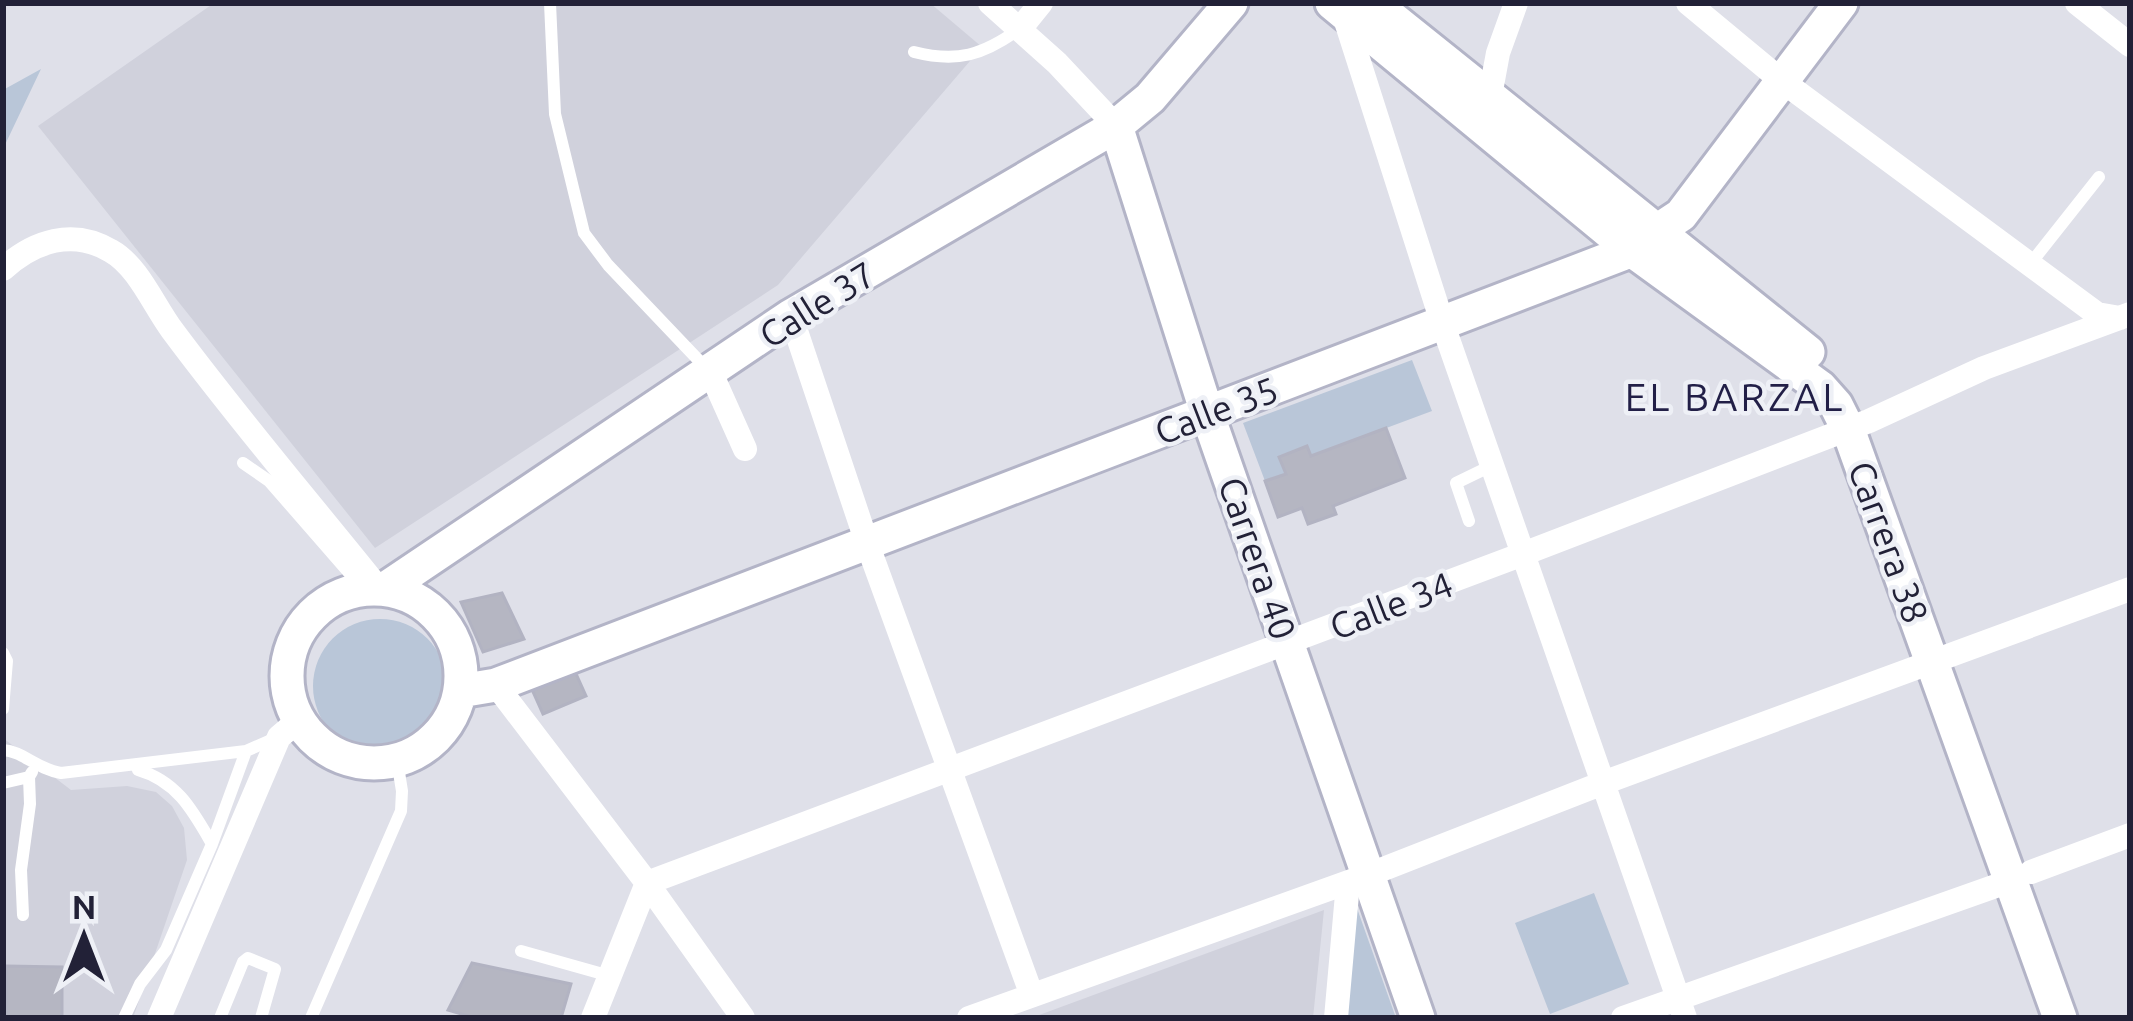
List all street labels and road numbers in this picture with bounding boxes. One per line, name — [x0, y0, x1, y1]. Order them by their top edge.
street label: Calle 37 — [752, 253, 882, 355]
street label: Calle 35 — [1149, 368, 1283, 452]
street label: Carrera 38 — [1841, 456, 1937, 628]
street label: Carrera 40 — [1211, 472, 1305, 644]
street label: Calle 34 — [1324, 563, 1458, 647]

